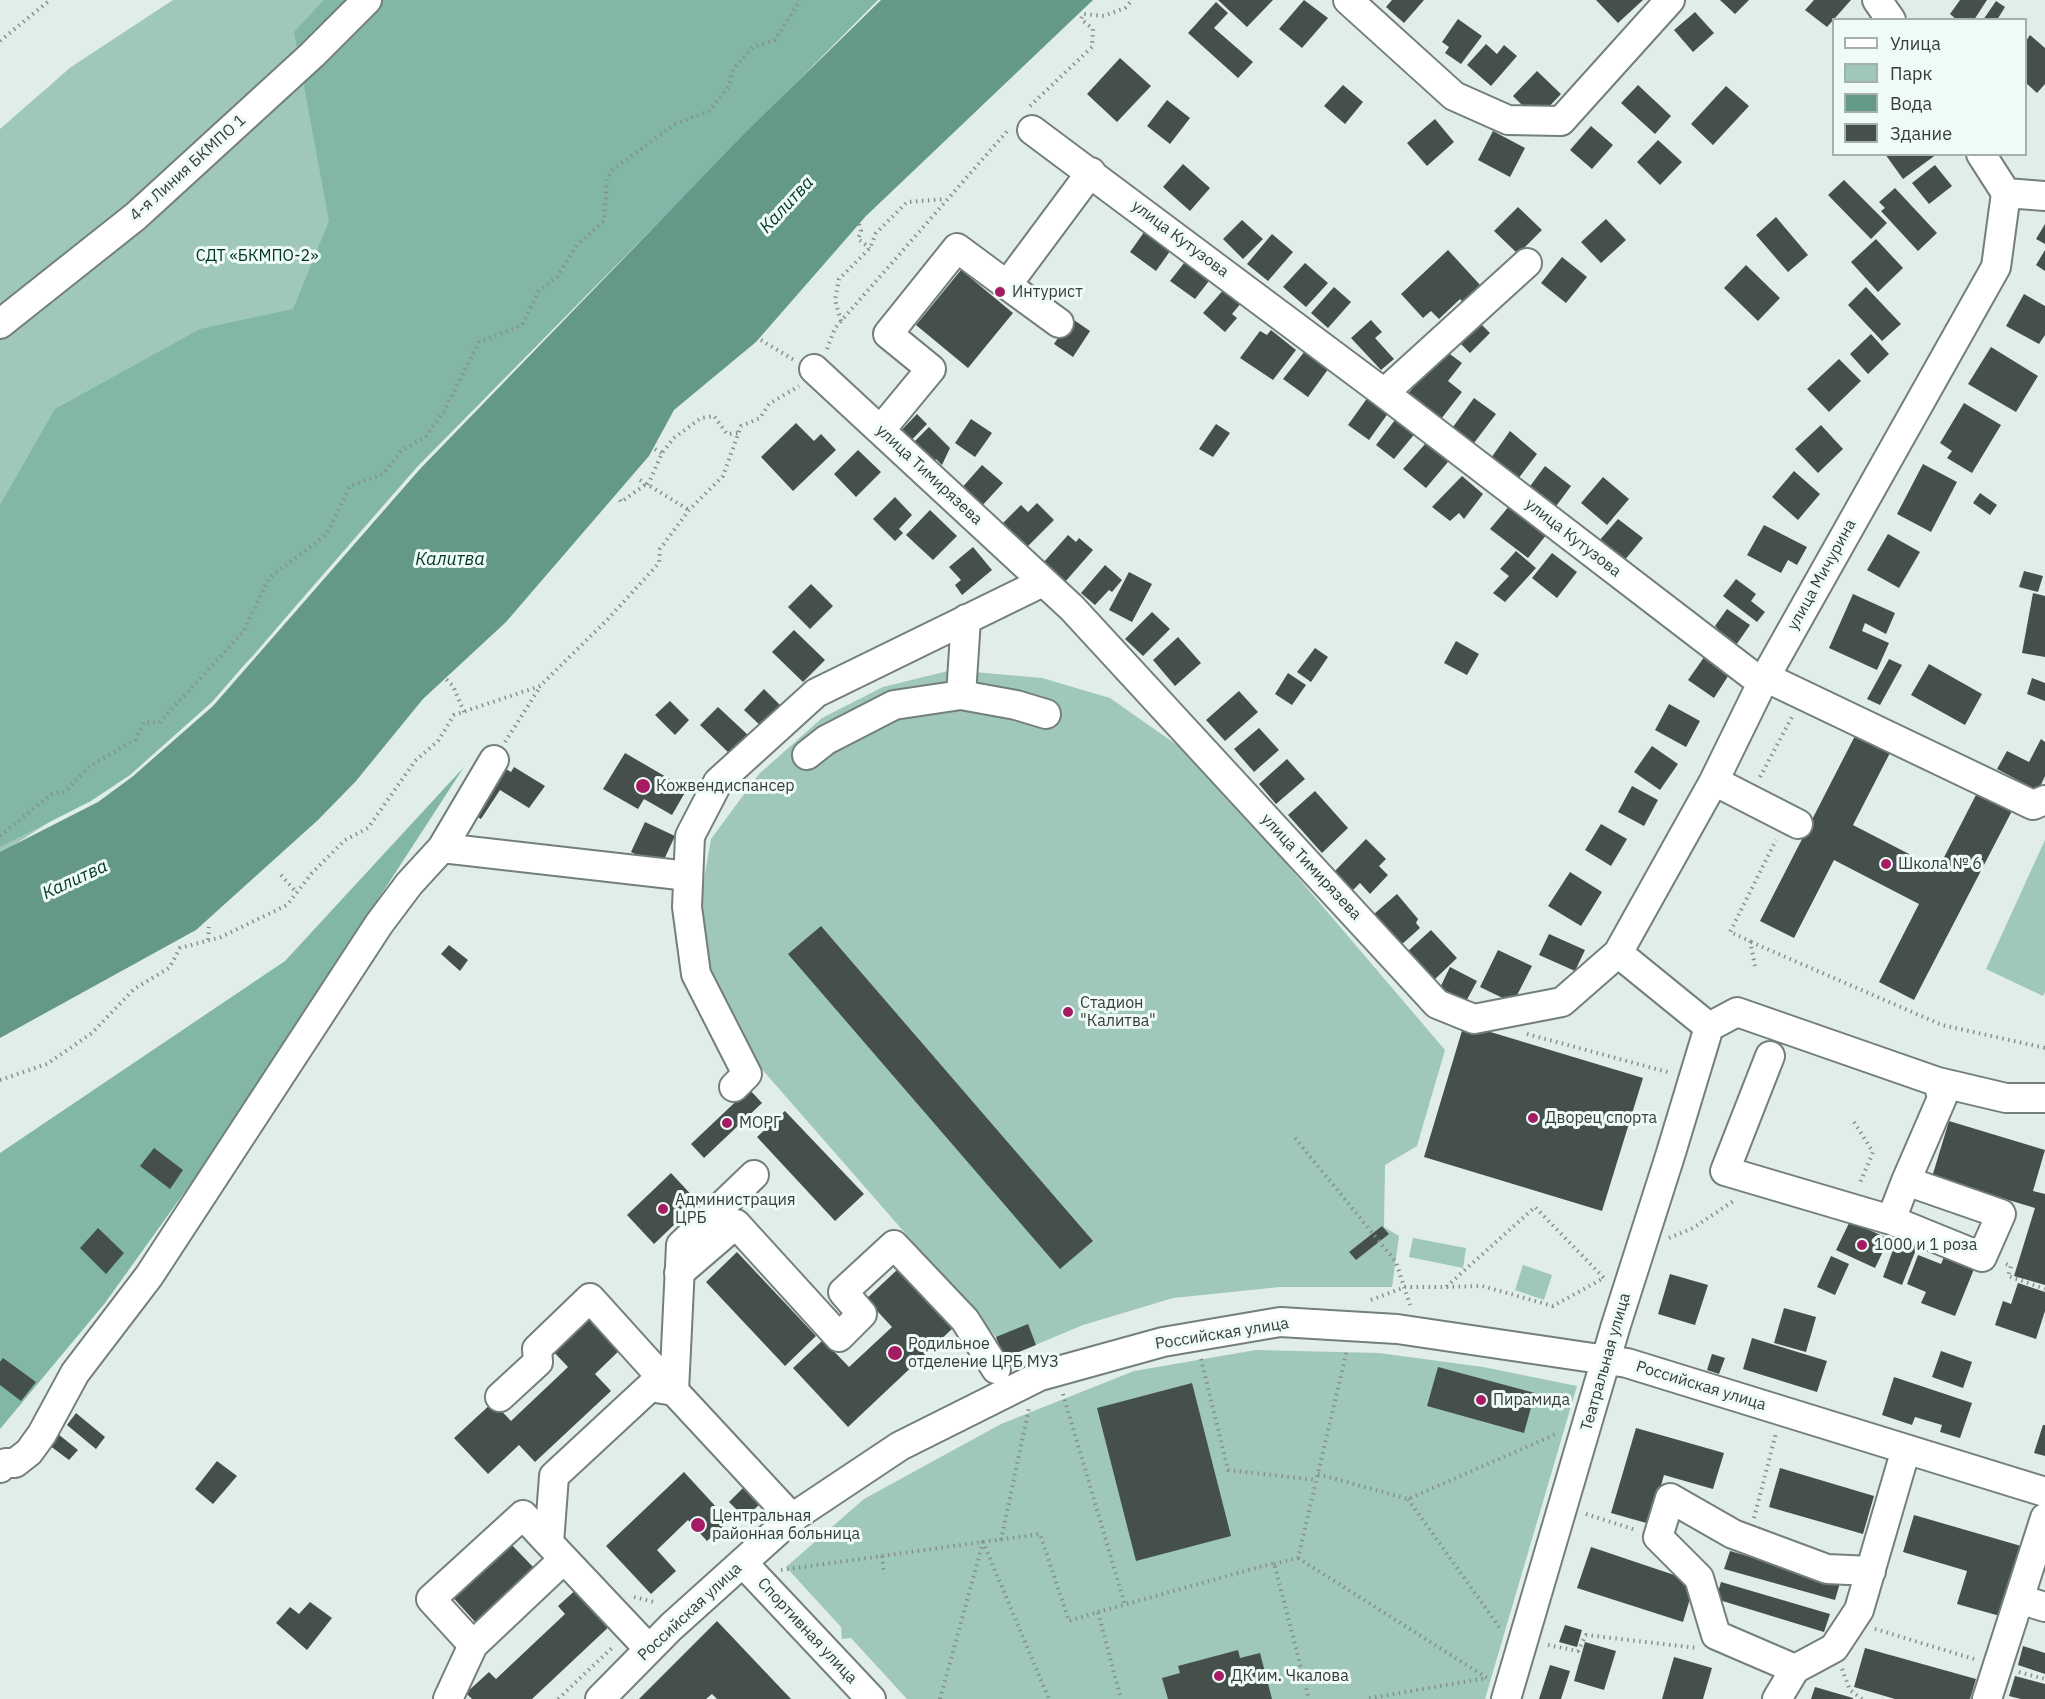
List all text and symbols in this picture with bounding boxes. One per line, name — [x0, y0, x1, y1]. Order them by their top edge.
legend — [1832, 18, 2027, 156]
text: Улица — [1890, 32, 1941, 55]
text: Парк — [1890, 62, 1932, 85]
text: Вода — [1890, 92, 1932, 115]
street label: 4-я Линия БКМПО 1 — [126, 111, 250, 225]
text: Здание — [1890, 122, 1952, 145]
water label: Калитва — [755, 172, 819, 238]
street label: улица Кутузова — [1128, 196, 1232, 282]
park label: СДТ «БКМПО-2» — [196, 246, 318, 266]
place label: Интурист — [1012, 282, 1083, 302]
marker: Интурист — [993, 285, 1007, 299]
street label: улица Тимирязева — [872, 421, 986, 529]
street label: улица Кутузова — [1521, 495, 1625, 581]
street label: улица Мичурина — [1784, 516, 1860, 634]
water label: Калитва — [415, 549, 485, 571]
place label: Кожвендиспансер — [656, 776, 794, 796]
marker: Кожвендиспансер — [634, 777, 652, 795]
street label: улица Тимирязева — [1257, 810, 1365, 924]
place label: Школа № 6 — [1898, 854, 1982, 874]
water label: Калитва — [39, 856, 111, 904]
marker: Школа № 6 — [1879, 857, 1893, 871]
place label: Стадион "Калитва" — [1080, 993, 1156, 1031]
marker: Стадион "Калитва" — [1061, 1005, 1075, 1019]
place label: Дворец спорта — [1545, 1108, 1657, 1128]
marker: Дворец спорта — [1526, 1111, 1540, 1125]
place label: МОРГ — [739, 1113, 781, 1133]
marker: МОРГ — [720, 1116, 734, 1130]
place label: Администрация ЦРБ — [675, 1190, 796, 1228]
marker: Администрация ЦРБ — [656, 1202, 670, 1216]
place label: 1000 и 1 роза — [1874, 1235, 1977, 1255]
marker: 1000 и 1 роза — [1855, 1238, 1869, 1252]
street label: Театральная улица — [1577, 1291, 1635, 1433]
street label: Российская улица — [1154, 1314, 1290, 1354]
place label: Родильное отделение ЦРБ МУЗ — [908, 1334, 1059, 1372]
marker: Родильное отделение ЦРБ МУЗ — [886, 1344, 904, 1362]
street label: Российская улица — [1634, 1357, 1768, 1415]
place label: Пирамида — [1493, 1390, 1570, 1410]
marker: Пирамида — [1474, 1393, 1488, 1407]
place label: Центральная районная больница — [712, 1506, 860, 1544]
marker: Центральная районная больница — [689, 1516, 707, 1534]
street label: Российская улица — [634, 1559, 746, 1665]
street label: Спортивная улица — [753, 1574, 861, 1688]
place label: ДК им. Чкалова — [1231, 1666, 1349, 1686]
marker: ДК им. Чкалова — [1212, 1669, 1226, 1683]

